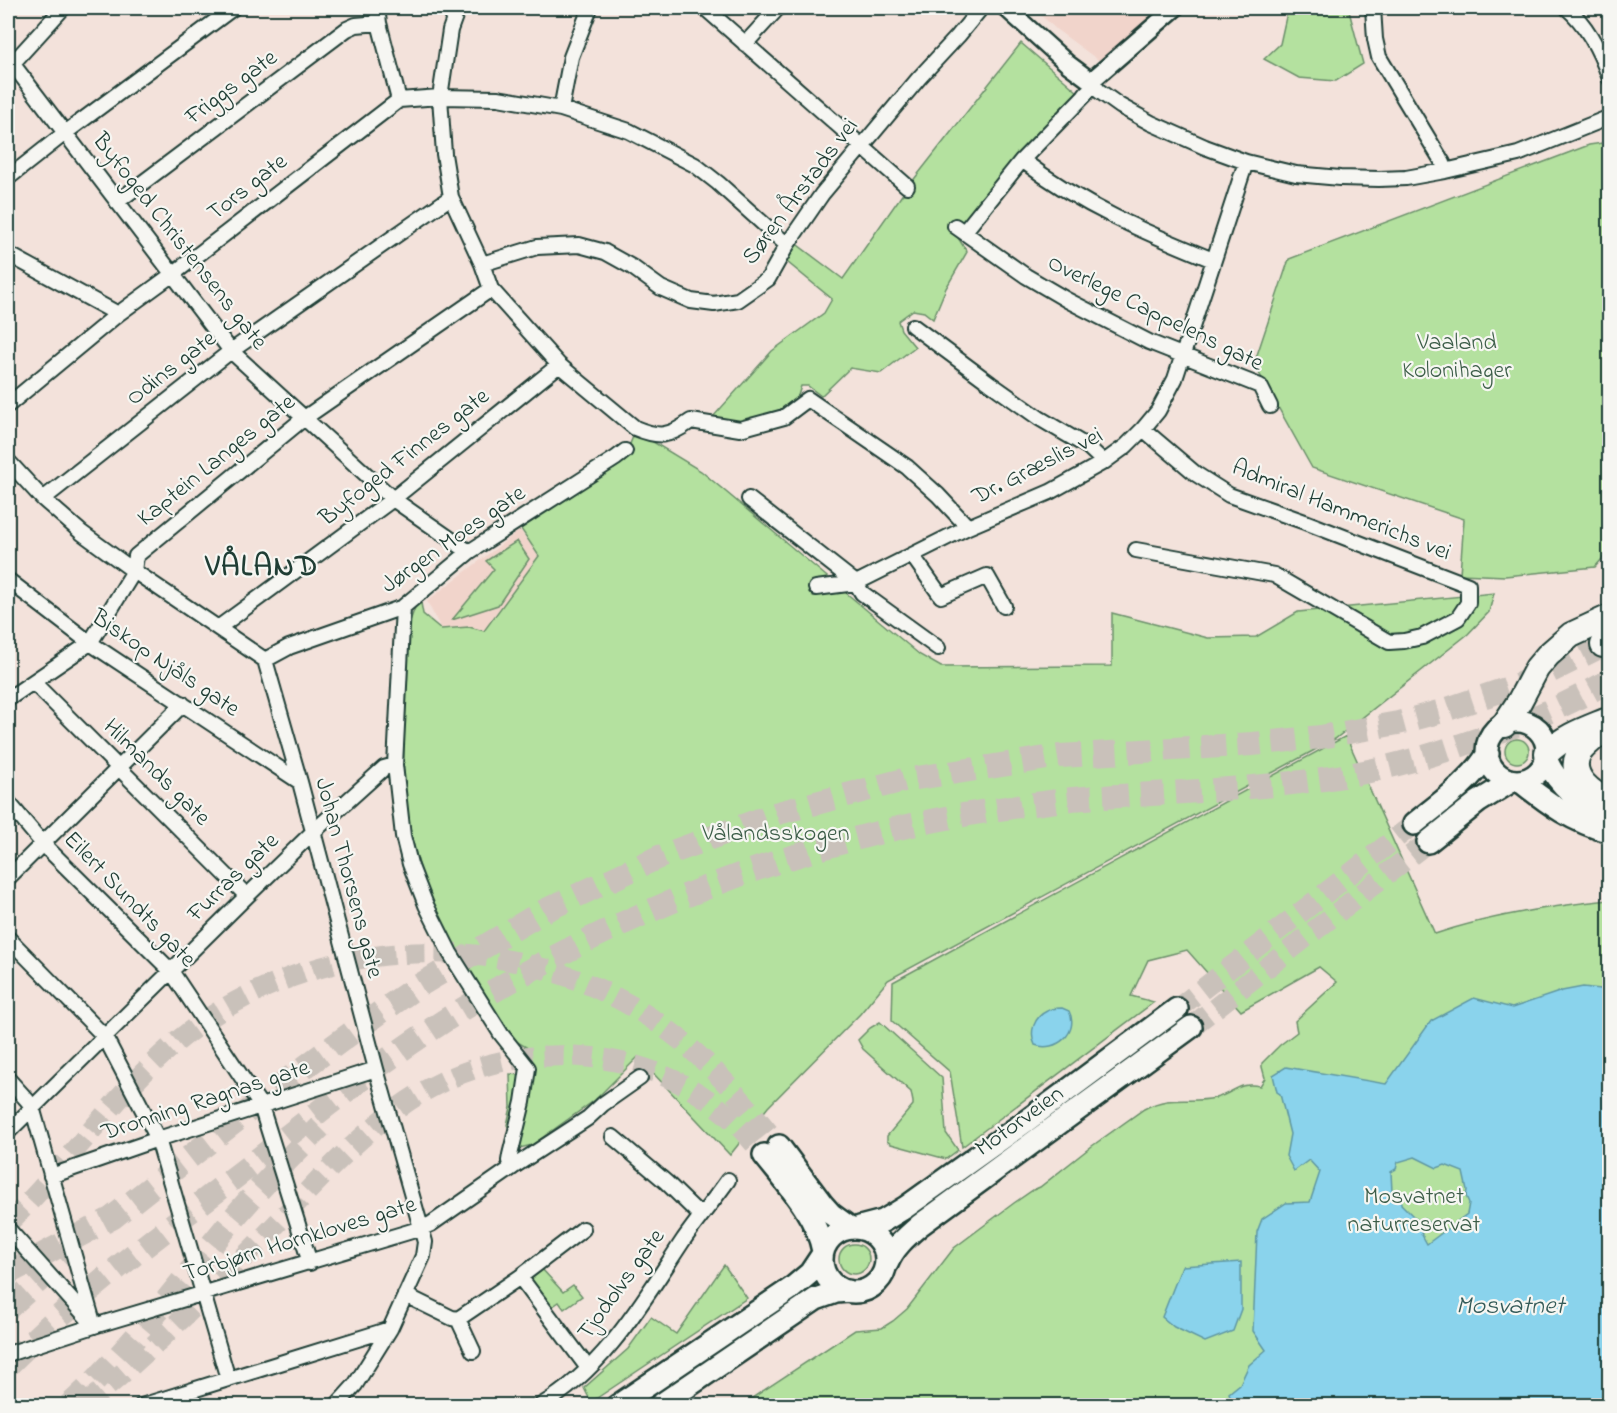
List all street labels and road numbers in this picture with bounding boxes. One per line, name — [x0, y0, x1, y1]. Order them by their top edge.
street label: Friggs gate — [178, 41, 286, 135]
street label: Søren Årstads vei — [734, 111, 868, 273]
street label: Byfoged Christensens gate — [81, 125, 275, 359]
street label: Tors gate — [200, 145, 296, 231]
street label: Overlege Cappelens gate — [1041, 246, 1269, 382]
street label: Odins gate — [119, 322, 225, 415]
street label: Byfoged Finnes gate — [312, 380, 498, 537]
street label: Kaptein Langes gate — [130, 386, 304, 536]
street label: Dr. Græslis vei — [966, 419, 1109, 515]
street label: Admiral Hammerichs vei — [1226, 451, 1456, 571]
street label: Jørgen Moes gate — [374, 477, 534, 603]
street label: Biskop Njåls gate — [83, 601, 247, 727]
street label: Hilmands gate — [94, 711, 218, 835]
street label: Johan Thorsens gate — [304, 774, 392, 982]
street label: Eilert Sundts gate — [54, 824, 204, 976]
street label: Furras gate — [179, 825, 288, 932]
street label: Dronning Ragnas gate — [97, 1051, 315, 1151]
street label: Motorveien — [968, 1078, 1072, 1166]
street label: Torbjørn Hornkloves gate — [179, 1188, 421, 1292]
street label: Tjodolvs gate — [570, 1222, 675, 1348]

